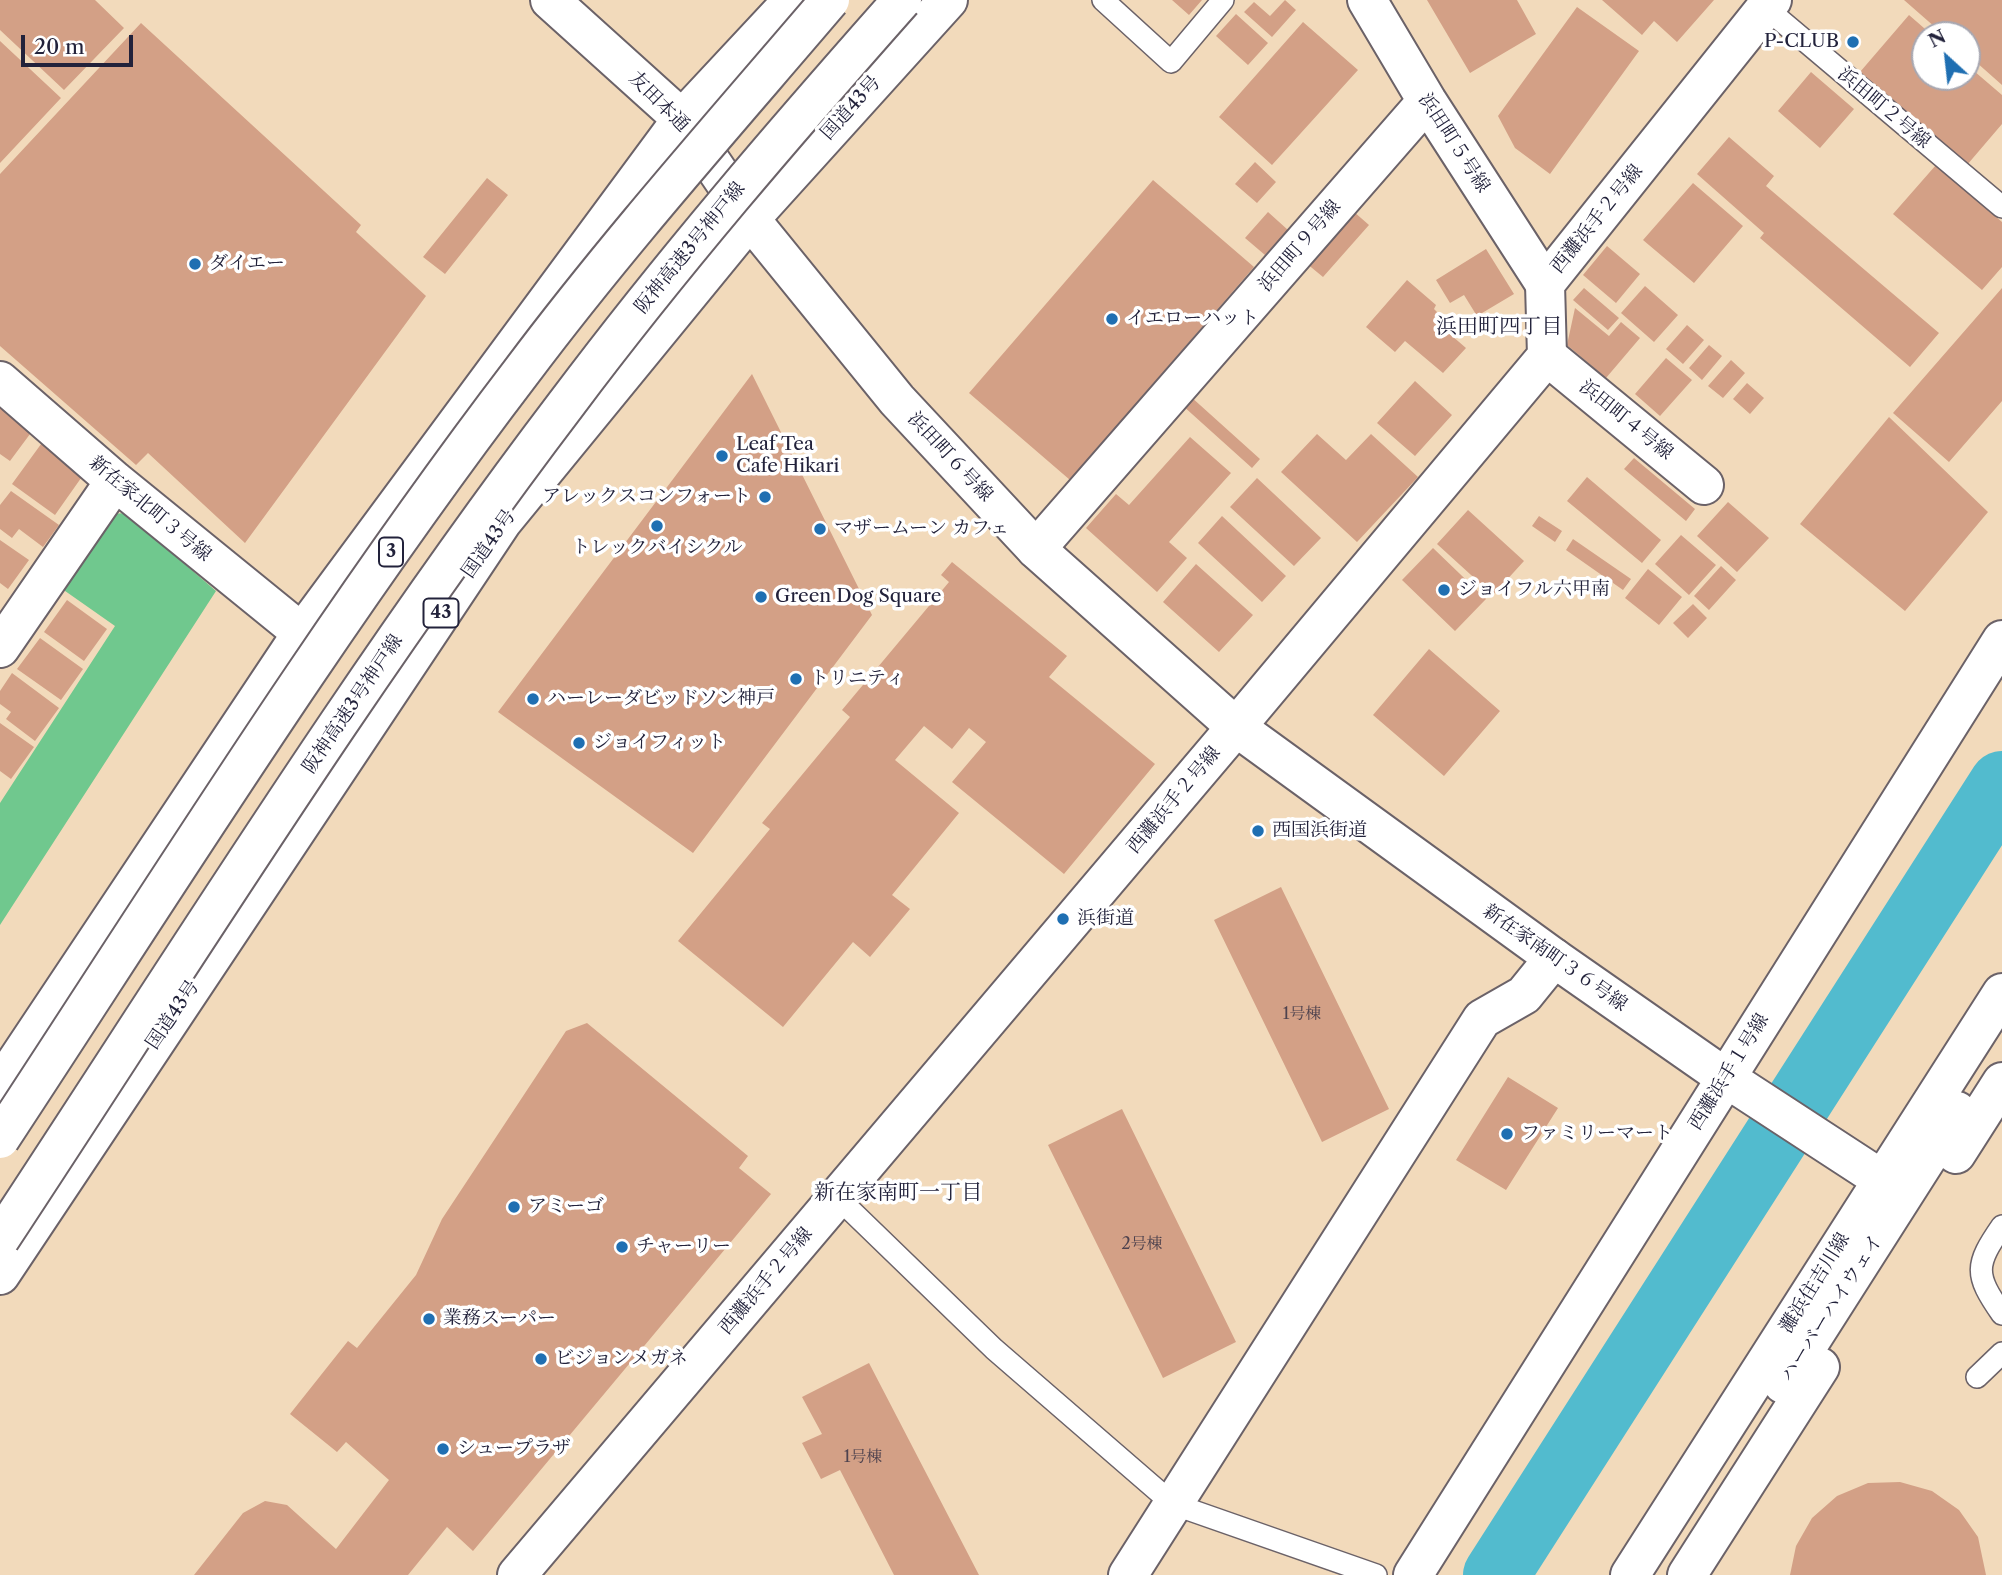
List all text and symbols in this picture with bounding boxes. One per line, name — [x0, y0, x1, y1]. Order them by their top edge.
scale bar — [24, 21, 136, 65]
north arrow — [1911, 21, 1981, 91]
text: N — [1925, 25, 1950, 53]
place label: P-CLUB — [1764, 31, 1839, 53]
text: 20 m — [34, 34, 85, 59]
marker: P-CLUB — [1845, 34, 1861, 50]
street label: 浜田町２号線 — [1833, 63, 1935, 153]
street label: 友田本通 — [624, 67, 694, 137]
street label: 国道43号 — [816, 71, 886, 145]
street label: 浜田町５号線 — [1413, 89, 1495, 197]
street label: 西灘浜手２号線 — [1546, 160, 1648, 278]
street label: 阪神高速3号神戸線 — [630, 178, 750, 318]
street label: 浜田町９号線 — [1254, 196, 1346, 296]
place label: ダイエー — [209, 253, 285, 275]
marker: ダイエー — [187, 256, 203, 272]
place label: イエローハット — [1126, 308, 1259, 330]
marker: イエローハット — [1104, 311, 1120, 327]
district label: 浜田町四丁目 — [1436, 314, 1562, 340]
street label: 浜田町４号線 — [1575, 375, 1677, 465]
street label: 浜田町６号線 — [903, 408, 997, 506]
place label: Leaf Tea Cafe Hikari — [736, 434, 839, 478]
marker: Leaf Tea Cafe Hikari — [714, 448, 730, 464]
street label: 新在家北町３号線 — [84, 451, 216, 567]
place label: アレックスコンフォート — [542, 486, 751, 508]
marker: アレックスコンフォート — [757, 489, 773, 505]
street label: 国道43号 — [457, 505, 521, 583]
marker: トレックバイシクル — [649, 518, 665, 534]
place label: マザームーン カフェ — [834, 518, 1009, 540]
marker: マザームーン カフェ — [812, 521, 828, 537]
place label: トレックバイシクル — [572, 537, 742, 559]
road number: 3 — [379, 538, 403, 566]
place label: ジョイフル六甲南 — [1458, 579, 1610, 601]
marker: ジョイフル六甲南 — [1436, 582, 1452, 598]
place label: Green Dog Square — [775, 586, 941, 608]
marker: Green Dog Square — [753, 589, 769, 605]
road number: 43 — [424, 598, 458, 628]
street label: 阪神高速3号神戸線 — [298, 630, 408, 778]
place label: トリニティ — [810, 668, 905, 690]
marker: トリニティ — [788, 671, 804, 687]
place label: ハーレーダビッドソン神戸 — [547, 688, 775, 710]
marker: ハーレーダビッドソン神戸 — [525, 691, 541, 707]
place label: ジョイフィット — [593, 732, 726, 754]
marker: ジョイフィット — [571, 735, 587, 751]
street label: 西灘浜手２号線 — [1123, 742, 1225, 858]
place label: 西国浜街道 — [1272, 820, 1367, 842]
marker: 西国浜街道 — [1250, 823, 1266, 839]
street label: 新在家南町３６号線 — [1478, 900, 1632, 1016]
place label: 浜街道 — [1077, 908, 1134, 930]
marker: 浜街道 — [1055, 911, 1071, 927]
street label: 国道43号 — [142, 976, 204, 1054]
house number: 1号棟 — [1283, 1004, 1321, 1024]
street label: 西灘浜手１号線 — [1684, 1010, 1774, 1134]
place label: ファミリーマート — [1521, 1123, 1673, 1145]
marker: ファミリーマート — [1499, 1126, 1515, 1142]
district label: 新在家南町一丁目 — [814, 1180, 982, 1206]
place label: アミーゴ — [528, 1196, 604, 1218]
marker: アミーゴ — [506, 1199, 522, 1215]
street label: 西灘浜手２号線 — [715, 1223, 817, 1339]
street label: 灘浜住吉川線 — [1775, 1229, 1855, 1337]
street label: ハーバーハイウェイ — [1776, 1230, 1888, 1386]
house number: 2号棟 — [1121, 1234, 1163, 1254]
place label: チャーリー — [636, 1236, 731, 1258]
marker: チャーリー — [614, 1239, 630, 1255]
place label: 業務スーパー — [443, 1308, 556, 1330]
marker: 業務スーパー — [421, 1311, 437, 1327]
place label: ビジョンメガネ — [555, 1348, 688, 1370]
marker: ビジョンメガネ — [533, 1351, 549, 1367]
place label: シュープラザ — [457, 1438, 571, 1460]
marker: シュープラザ — [435, 1441, 451, 1457]
house number: 1号棟 — [844, 1447, 882, 1467]

